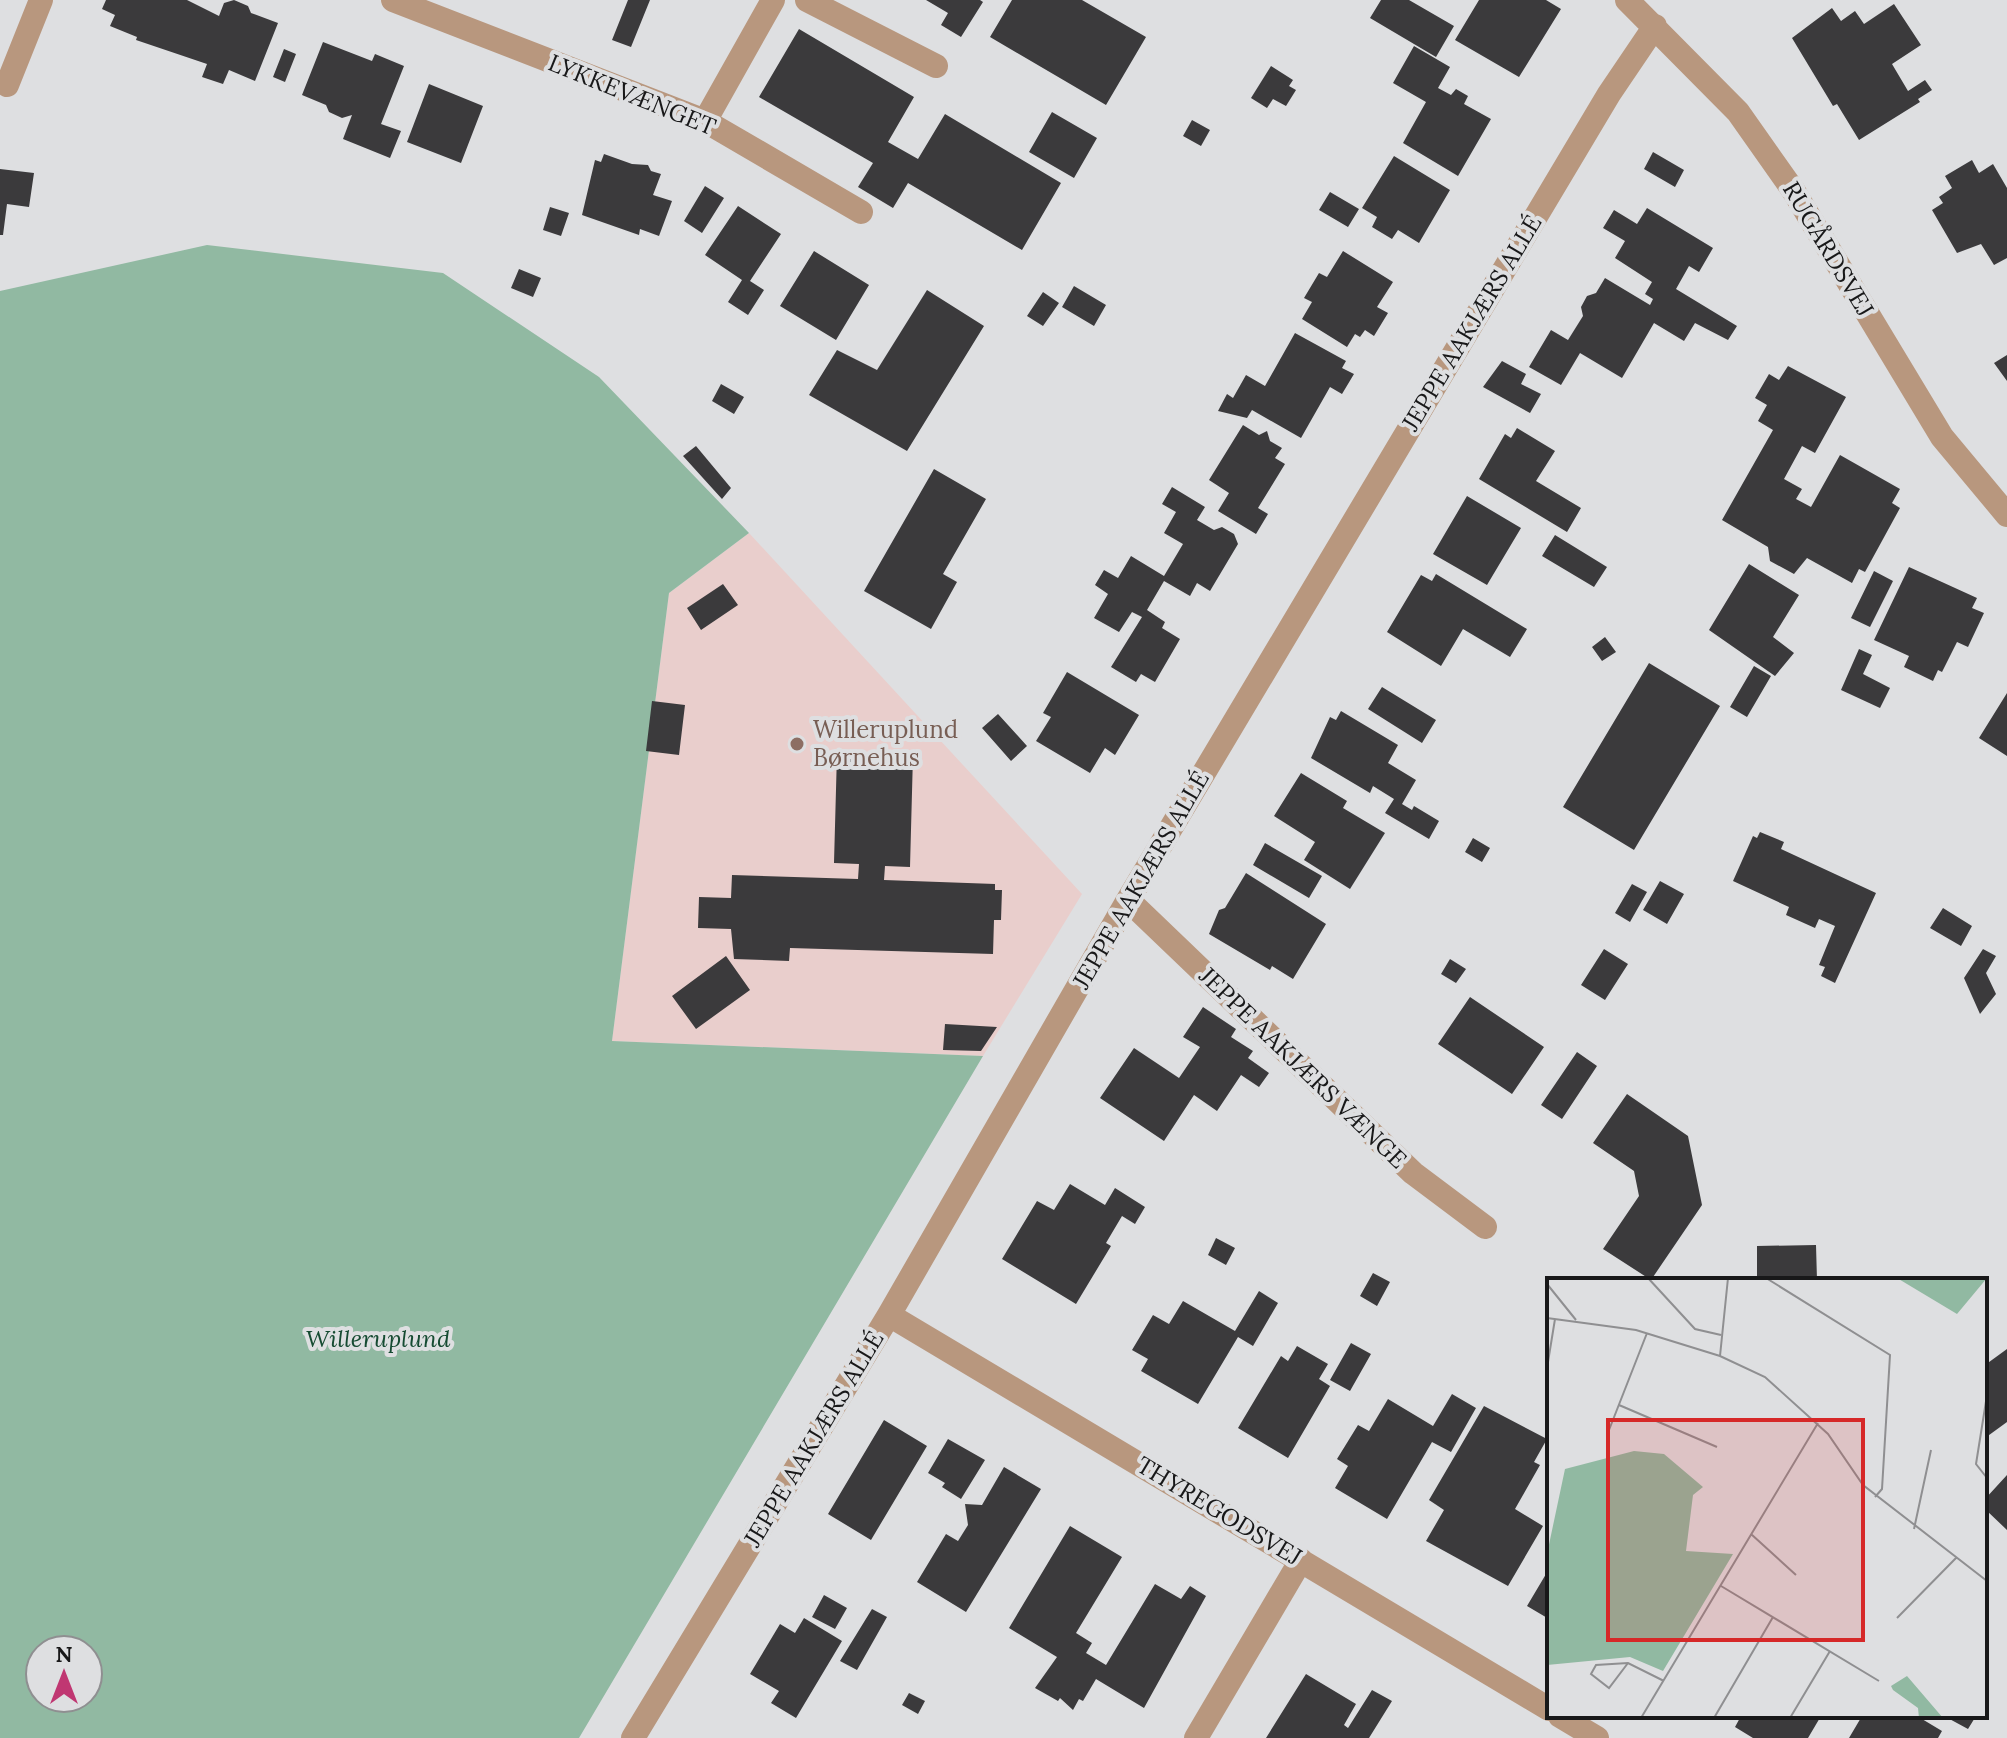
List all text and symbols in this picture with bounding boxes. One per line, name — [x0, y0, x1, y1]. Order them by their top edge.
street label: LYKKEVÆNGET — [544, 47, 721, 142]
street label: RUGÅRDSVEJ — [1776, 176, 1881, 322]
street label: JEPPE AAKJÆRS ALLÉ — [1394, 209, 1548, 437]
place label: Willeruplund Børnehus — [813, 714, 958, 773]
marker: Willeruplund Børnehus — [788, 735, 806, 753]
street label: JEPPE AAKJÆRS ALLÉ — [1065, 765, 1216, 995]
street label: JEPPE AAKJÆRS VÆNGE — [1192, 960, 1414, 1175]
inset map — [1547, 1278, 1987, 1718]
park label: Willeruplund — [306, 1323, 451, 1354]
street label: JEPPE AAKJÆRS ALLÉ — [736, 1325, 890, 1553]
street label: THYREGODSVEJ — [1131, 1449, 1307, 1572]
north arrow — [24, 1634, 104, 1714]
text: N — [55, 1640, 73, 1668]

